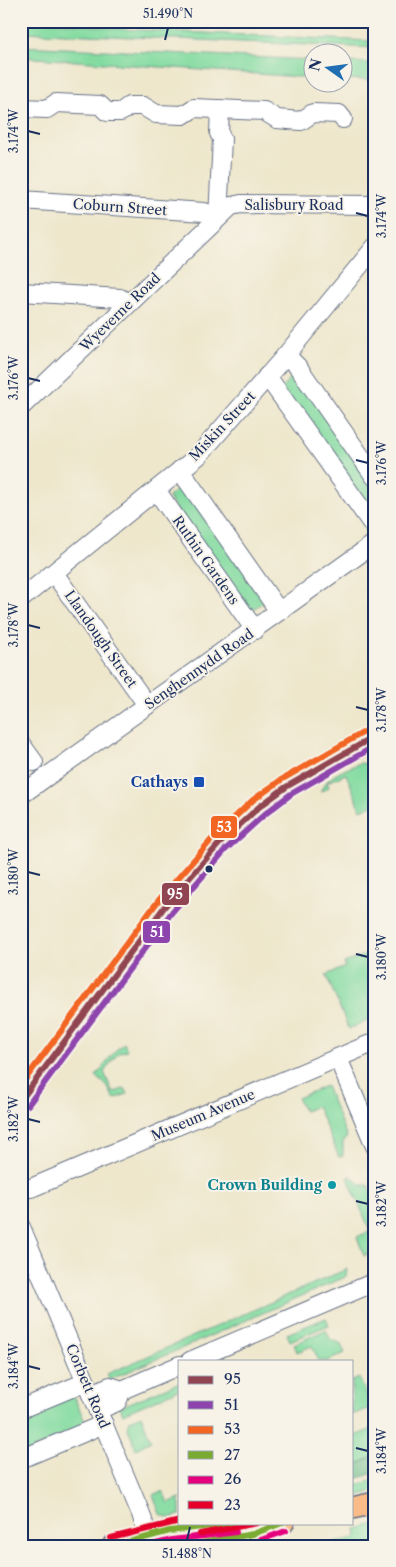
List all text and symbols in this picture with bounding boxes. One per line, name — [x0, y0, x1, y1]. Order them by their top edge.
text: 51.490°N — [143, 6, 193, 21]
north arrow — [304, 42, 354, 92]
text: N — [305, 57, 326, 73]
text: 3.174°W — [6, 108, 21, 153]
text: 3.174°W — [374, 193, 389, 238]
street label: Coburn Street — [72, 195, 168, 219]
street label: Salisbury Road — [245, 196, 344, 214]
street label: Wyeverne Road — [75, 269, 165, 356]
text: 3.176°W — [6, 355, 21, 400]
street label: Miskin Street — [185, 387, 259, 465]
text: 3.176°W — [374, 440, 389, 485]
street label: Ruthin Gardens — [169, 512, 243, 608]
street label: Llandough Street — [61, 587, 141, 691]
text: 3.178°W — [6, 602, 21, 647]
street label: Senghennydd Road — [141, 624, 257, 713]
text: 3.178°W — [374, 687, 389, 732]
place label: Cathays — [131, 773, 188, 791]
marker: Cathays — [192, 775, 206, 789]
line badge: 53 — [210, 815, 238, 839]
text: 53 — [216, 818, 232, 836]
text: 3.180°W — [6, 848, 21, 895]
unlabelled marker — [204, 864, 214, 874]
line badge: 95 — [161, 882, 190, 906]
text: 95 — [167, 885, 183, 903]
line badge: 51 — [142, 920, 171, 944]
text: 51 — [150, 923, 165, 941]
text: 3.180°W — [374, 933, 389, 980]
street label: Museum Avenue — [148, 1085, 258, 1145]
text: 3.182°W — [6, 1095, 21, 1142]
place label: Crown Building — [207, 1176, 323, 1194]
marker: Crown Building — [326, 1179, 338, 1191]
text: 3.182°W — [374, 1180, 389, 1227]
street label: Corbett Road — [62, 1341, 114, 1431]
text: 3.184°W — [6, 1342, 21, 1389]
legend — [178, 1360, 354, 1524]
text: 95 — [224, 1369, 241, 1388]
text: 51 — [224, 1395, 239, 1414]
text: 53 — [224, 1419, 240, 1438]
text: 3.184°W — [374, 1427, 389, 1474]
text: 27 — [224, 1445, 241, 1464]
text: 26 — [224, 1469, 242, 1488]
text: 23 — [224, 1495, 241, 1514]
text: 51.488°N — [162, 1546, 212, 1561]

